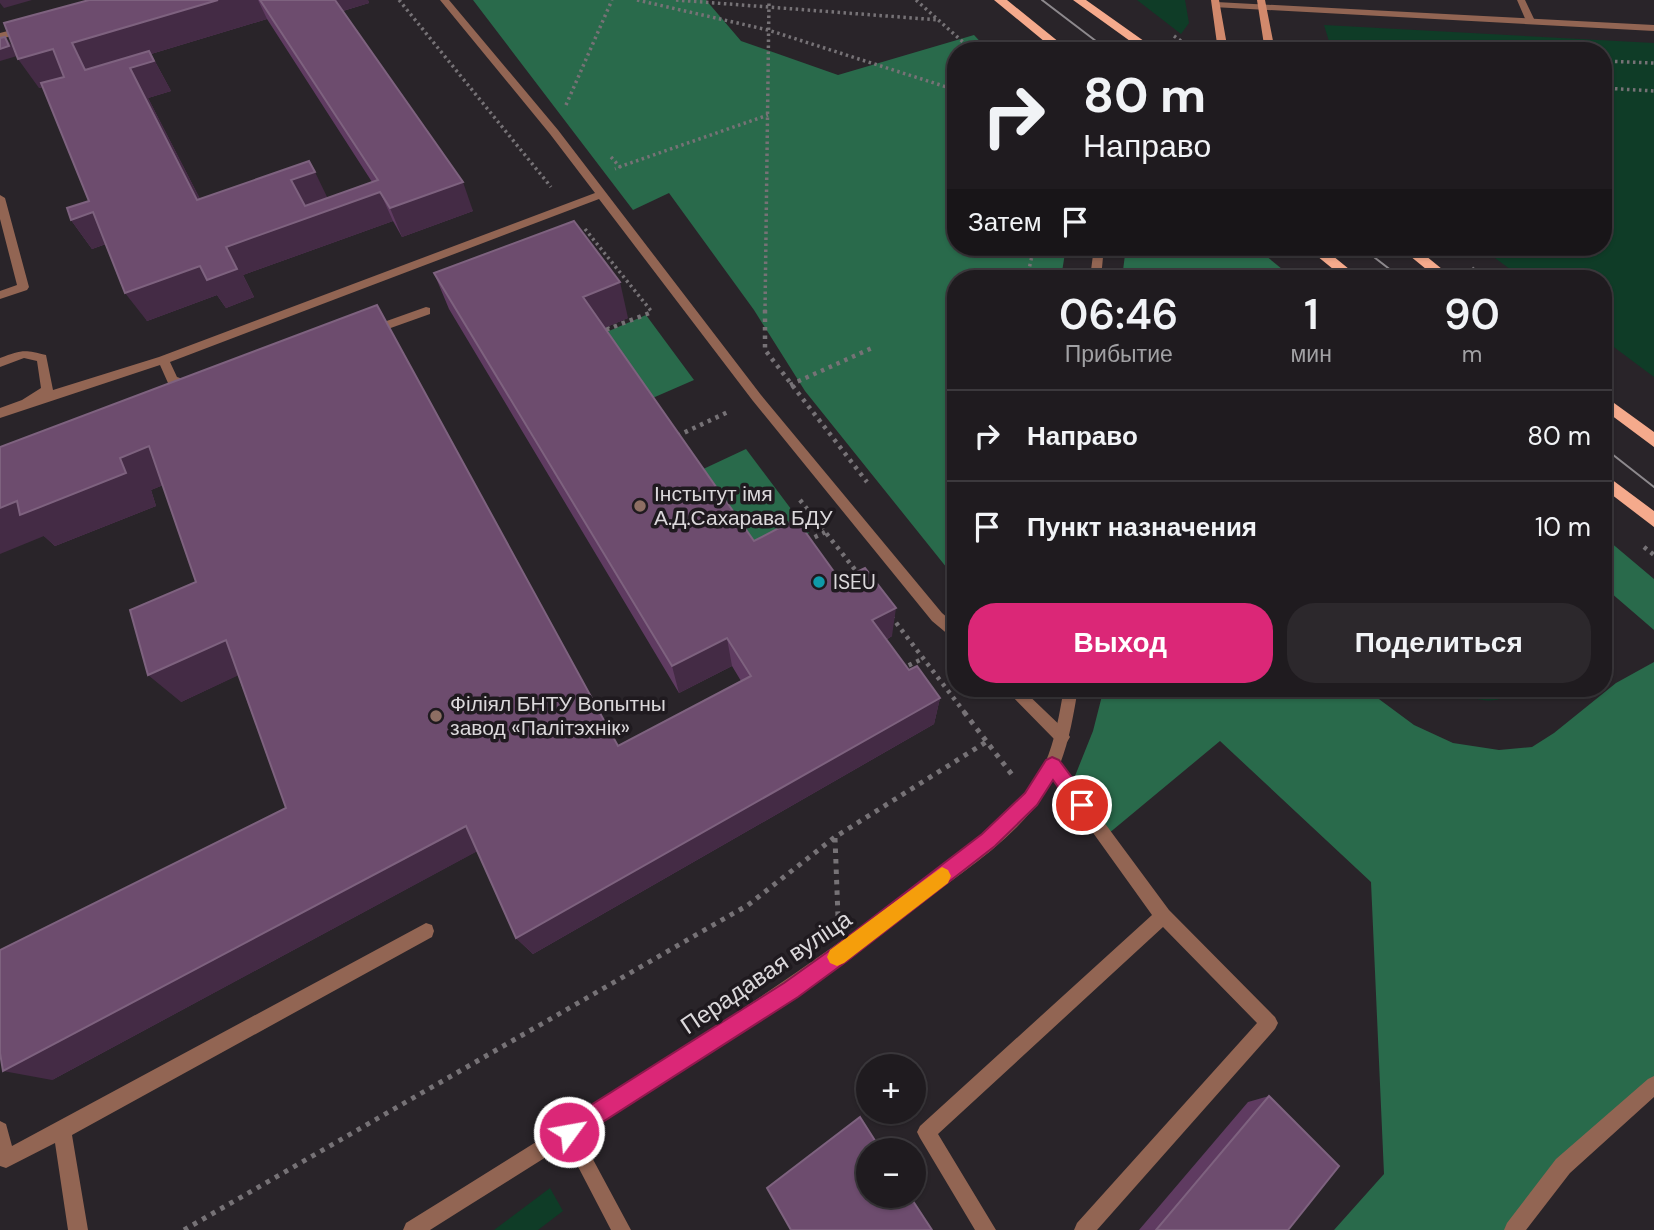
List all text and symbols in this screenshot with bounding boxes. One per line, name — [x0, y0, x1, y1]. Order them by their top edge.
text: 80 m — [1083, 63, 1206, 127]
icon: right — [968, 70, 1059, 161]
text: Направо — [1083, 125, 1211, 167]
icon: arrive — [1056, 203, 1094, 241]
text: Затем — [968, 205, 1042, 239]
text: 06:46 — [1059, 287, 1178, 342]
text: 1 — [1304, 287, 1319, 342]
text: 90 — [1444, 287, 1500, 342]
text: Прибытие — [1065, 339, 1173, 369]
text: мин — [1291, 339, 1332, 369]
text: m — [1462, 339, 1482, 369]
icon: right — [968, 417, 1006, 455]
text: Направо — [1027, 419, 1138, 453]
text: 80 m — [1527, 419, 1591, 453]
place label: Інстытут імя А.Д.Сахарава БДУ — [654, 480, 833, 532]
marker: Інстытут імя А.Д.Сахарава БДУ — [632, 498, 648, 514]
icon: arrive — [968, 508, 1006, 546]
text: Пункт назначения — [1027, 510, 1257, 544]
text: 10 m — [1535, 510, 1591, 544]
place label: ISEU — [833, 568, 876, 596]
marker: ISEU — [811, 574, 827, 590]
button: Выход — [968, 603, 1273, 683]
button: Поделиться — [1287, 603, 1591, 683]
place label: Філіял БНТУ Вопытны завод «Палітэхнік» — [450, 690, 666, 742]
marker: Філіял БНТУ Вопытны завод «Палітэхнік» — [428, 708, 444, 724]
pin — [1052, 775, 1112, 835]
icon: arrive — [1063, 786, 1101, 824]
street label: Перадавая вуліца — [674, 903, 858, 1041]
map controls — [856, 1054, 926, 1208]
button: + — [856, 1054, 926, 1124]
position arrow — [532, 1095, 606, 1169]
button: − — [856, 1138, 926, 1208]

